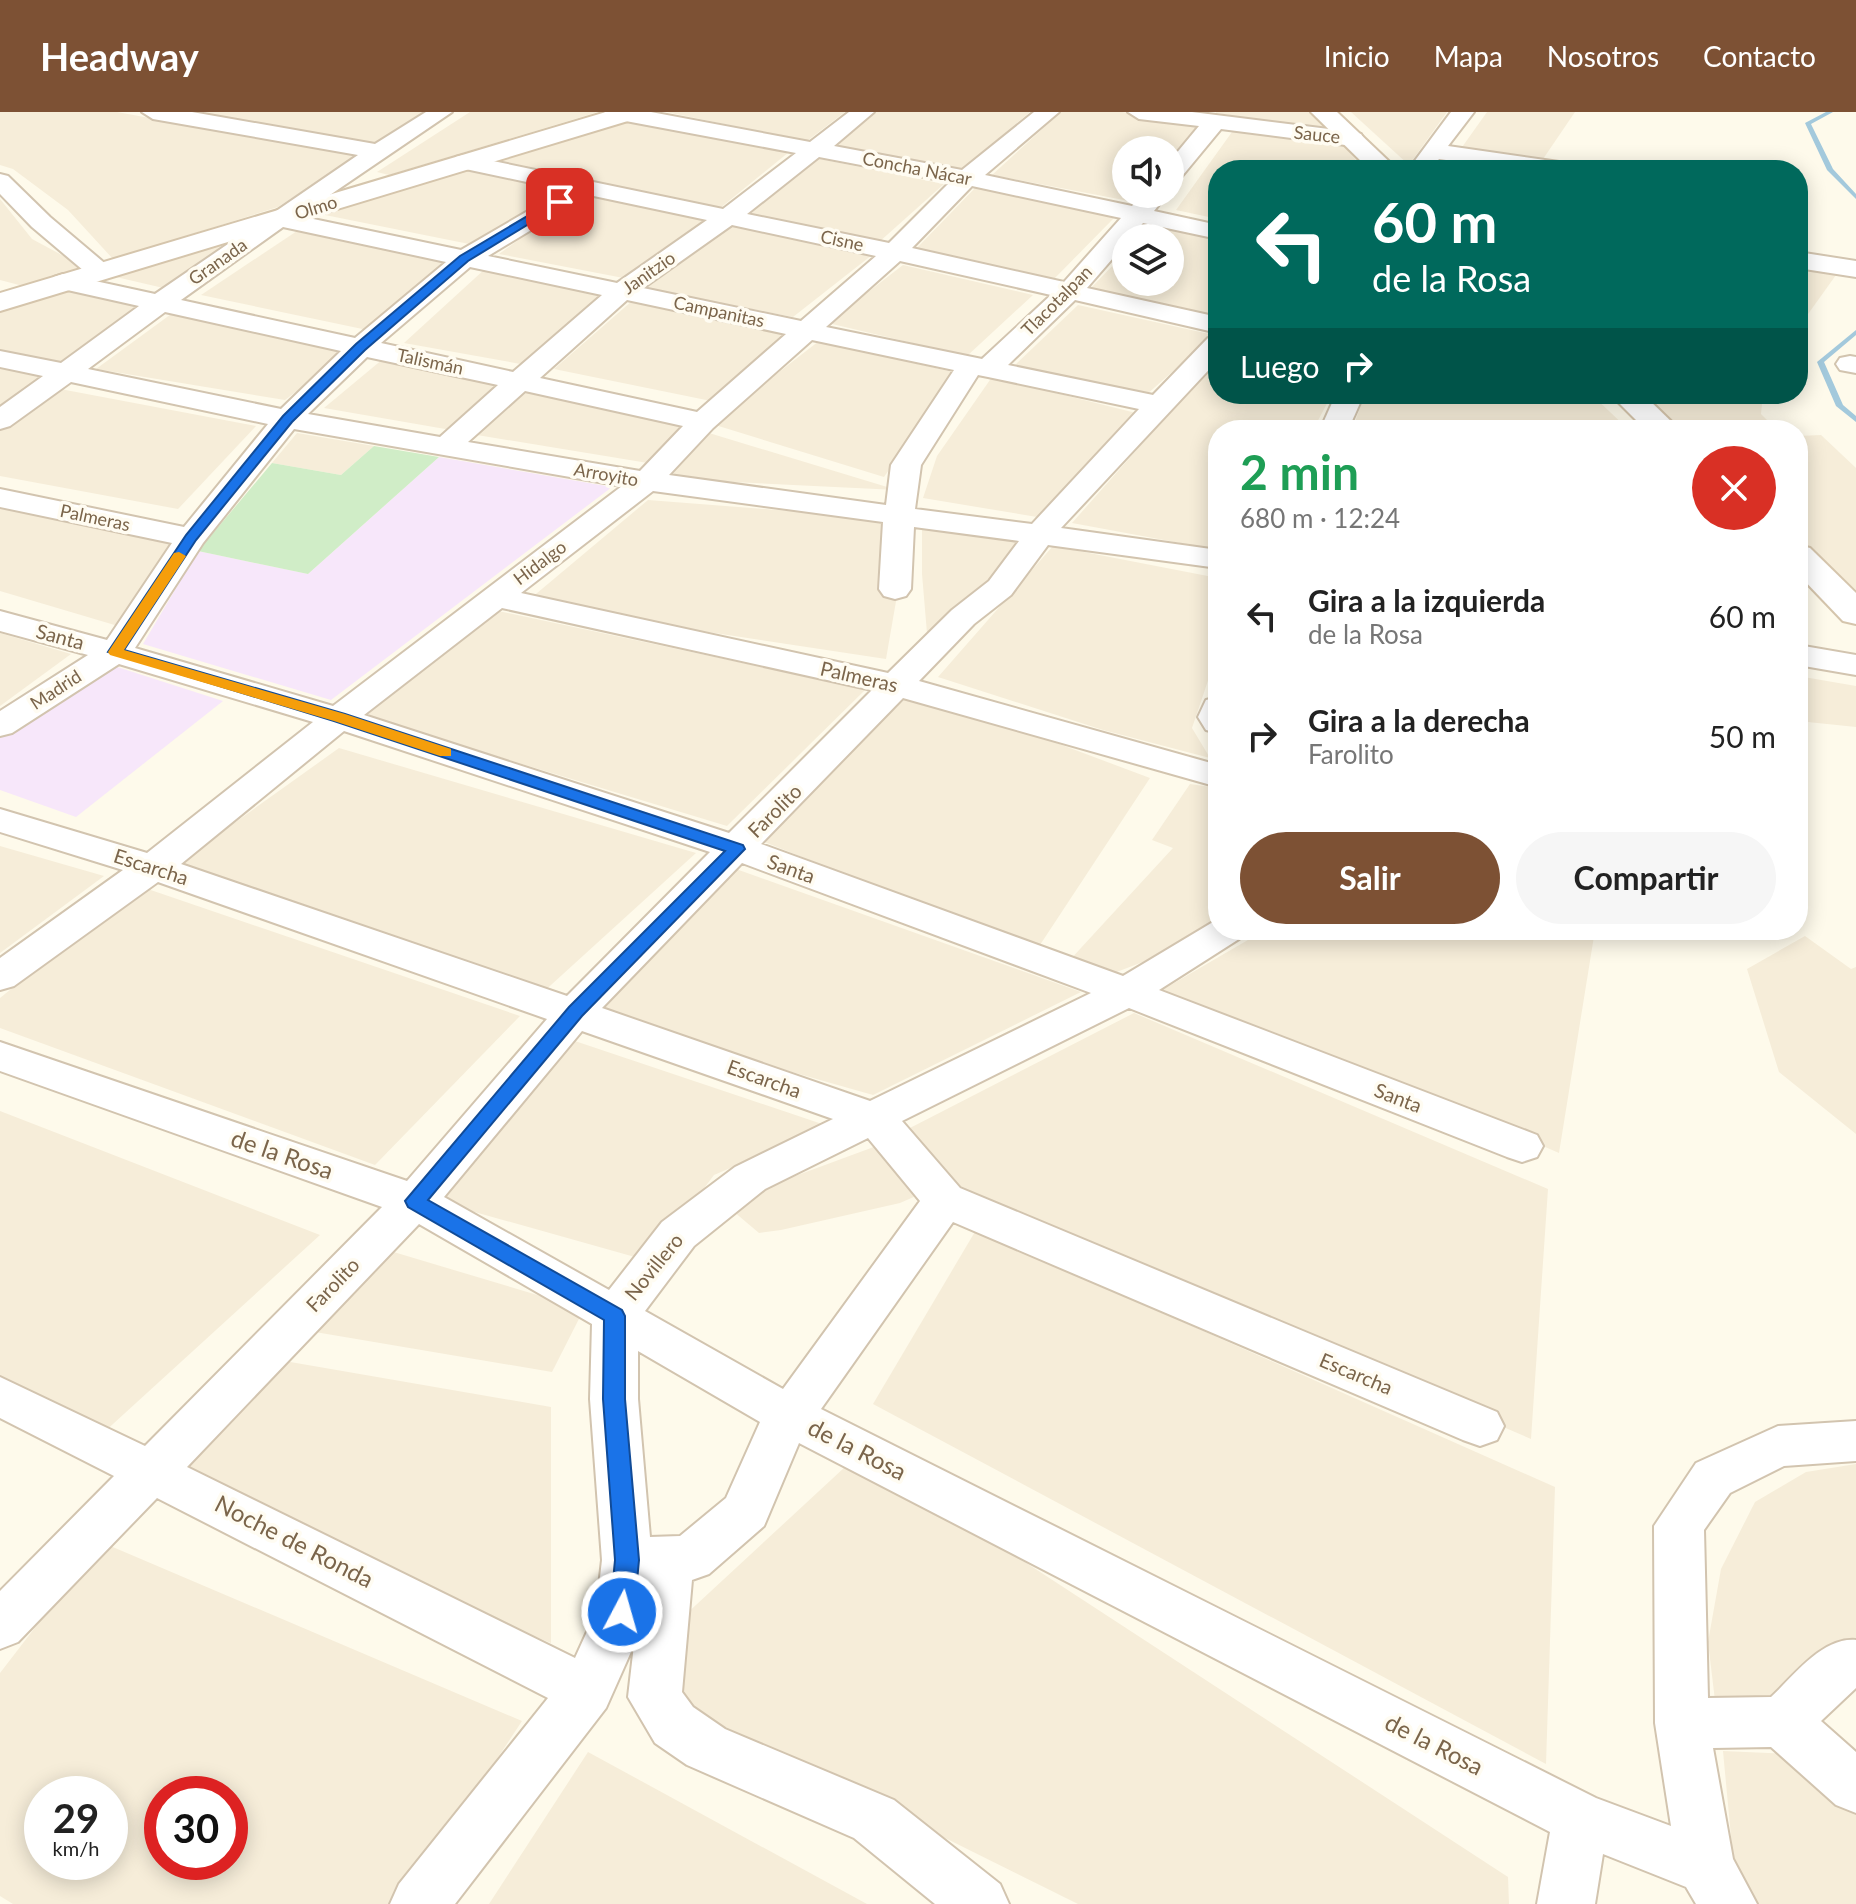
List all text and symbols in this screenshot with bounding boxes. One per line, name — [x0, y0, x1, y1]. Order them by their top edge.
text: Headway — [40, 33, 199, 79]
text: Inicio — [1324, 39, 1390, 73]
text: Mapa — [1434, 39, 1503, 73]
text: Nosotros — [1547, 39, 1659, 73]
text: Contacto — [1703, 39, 1816, 73]
street label: Sauce — [1293, 121, 1341, 147]
map controls — [1112, 136, 1184, 296]
button: sound — [1112, 136, 1184, 208]
street label: Concha Nácar — [861, 147, 974, 189]
pin — [526, 168, 594, 236]
icon: arrive — [538, 180, 582, 224]
text: 60 m — [1372, 188, 1497, 255]
street label: Olmo — [292, 190, 340, 224]
icon: left — [1240, 192, 1344, 296]
button: layers — [1112, 224, 1184, 296]
street label: Cisne — [819, 225, 866, 255]
street label: Granada — [184, 233, 251, 289]
street label: Janitzio — [618, 246, 679, 298]
text: de la Rosa — [1372, 256, 1531, 300]
street label: Tlacotalpan — [1016, 260, 1096, 340]
street label: Campanitas — [672, 291, 767, 331]
street label: Talismán — [395, 343, 466, 379]
icon: right — [1336, 344, 1380, 388]
text: Luego — [1240, 348, 1320, 384]
text: 2 min — [1240, 443, 1359, 500]
button: close — [1692, 446, 1776, 530]
street label: Arroyito — [572, 458, 640, 490]
street label: Palmeras — [58, 499, 132, 535]
text: 680 m · 12:24 — [1240, 502, 1400, 534]
street label: Hidalgo — [509, 535, 570, 589]
text: Gira a la izquierda — [1308, 582, 1545, 618]
icon: left — [1240, 594, 1284, 638]
text: 60 m — [1709, 598, 1776, 634]
street label: Santa — [34, 618, 87, 654]
text: de la Rosa — [1308, 618, 1423, 650]
street label: Palmeras — [818, 655, 900, 697]
street label: Madrid — [26, 665, 85, 714]
text: Gira a la derecha — [1308, 702, 1530, 738]
icon: right — [1240, 714, 1284, 758]
text: 50 m — [1709, 718, 1776, 754]
text: Farolito — [1308, 738, 1394, 770]
street label: Farolito — [742, 778, 806, 842]
button: Salir — [1240, 832, 1500, 924]
button: Compartir — [1516, 832, 1776, 924]
street label: Escarcha — [111, 843, 192, 889]
street label: Santa — [764, 848, 818, 888]
street label: Escarcha — [724, 1054, 805, 1103]
street label: Santa — [1371, 1077, 1425, 1117]
street label: de la Rosa — [228, 1123, 337, 1185]
street label: Novillero — [619, 1228, 688, 1305]
street label: Farolito — [301, 1252, 364, 1316]
street label: Escarcha — [1316, 1347, 1397, 1399]
street label: de la Rosa — [804, 1412, 912, 1486]
street label: Noche de Ronda — [211, 1488, 379, 1593]
position arrow — [580, 1570, 664, 1654]
street label: de la Rosa — [1381, 1707, 1489, 1781]
speed limit sign: 30 — [144, 1776, 248, 1880]
text: 29 — [53, 1794, 99, 1842]
text: km/h — [53, 1836, 99, 1860]

